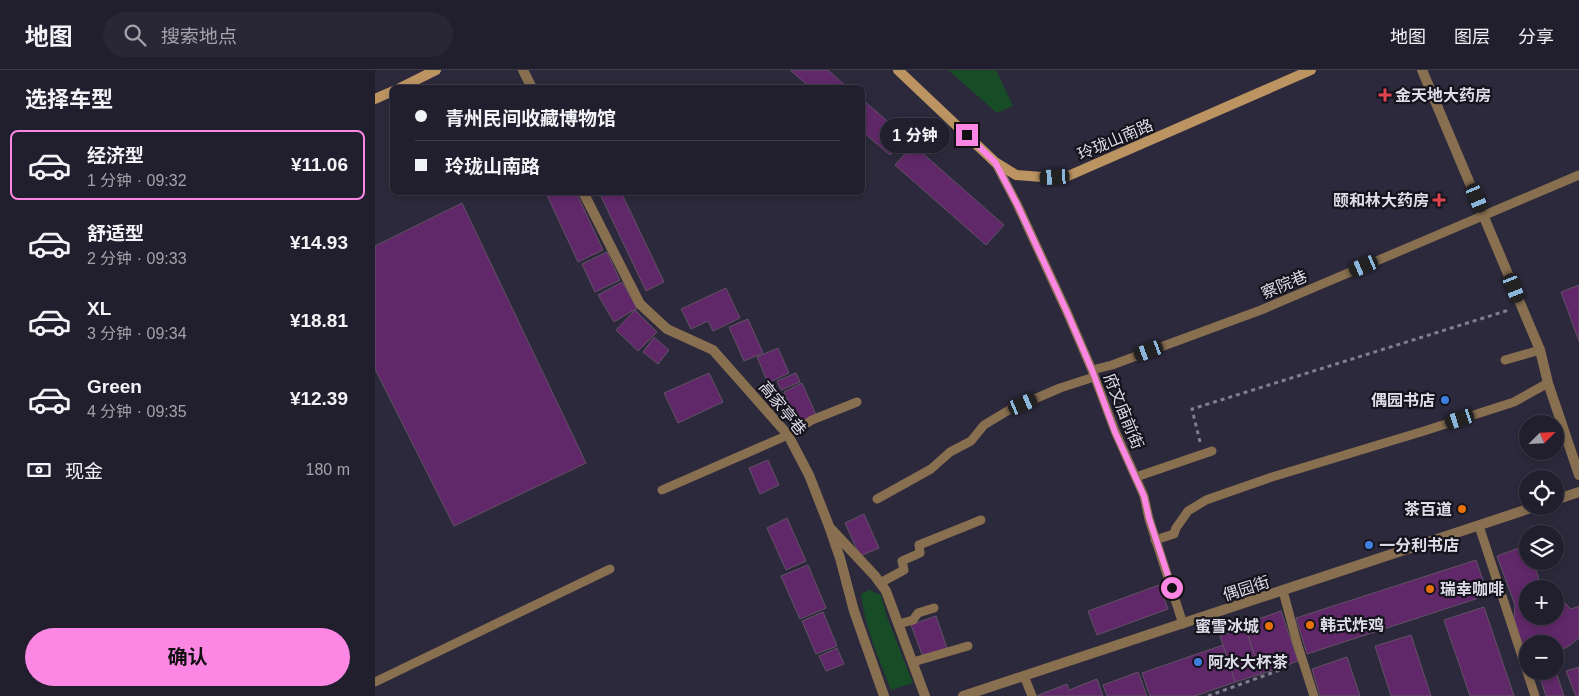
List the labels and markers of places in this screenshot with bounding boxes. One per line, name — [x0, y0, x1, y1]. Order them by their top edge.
place label: 金天地大药房 — [1395, 87, 1491, 104]
marker: 金天地大药房 — [1379, 89, 1391, 101]
place label: 颐和林大药房 — [1333, 192, 1429, 209]
marker: 颐和林大药房 — [1433, 194, 1445, 206]
place label: 偶园书店 — [1371, 392, 1435, 409]
marker: 偶园书店 — [1439, 394, 1451, 406]
place label: 茶百道 — [1404, 501, 1452, 518]
marker: 茶百道 — [1456, 503, 1468, 515]
place label: 一分利书店 — [1379, 537, 1459, 554]
marker: 一分利书店 — [1363, 539, 1375, 551]
place label: 瑞幸咖啡 — [1440, 581, 1504, 598]
marker: 瑞幸咖啡 — [1424, 583, 1436, 595]
place label: 韩式炸鸡 — [1320, 616, 1384, 634]
place label: 蜜雪冰城 — [1195, 617, 1259, 635]
marker: 韩式炸鸡 — [1304, 619, 1316, 631]
marker: 蜜雪冰城 — [1263, 620, 1275, 632]
place label: 阿水大杯茶 — [1208, 654, 1288, 671]
marker: 阿水大杯茶 — [1192, 656, 1204, 668]

